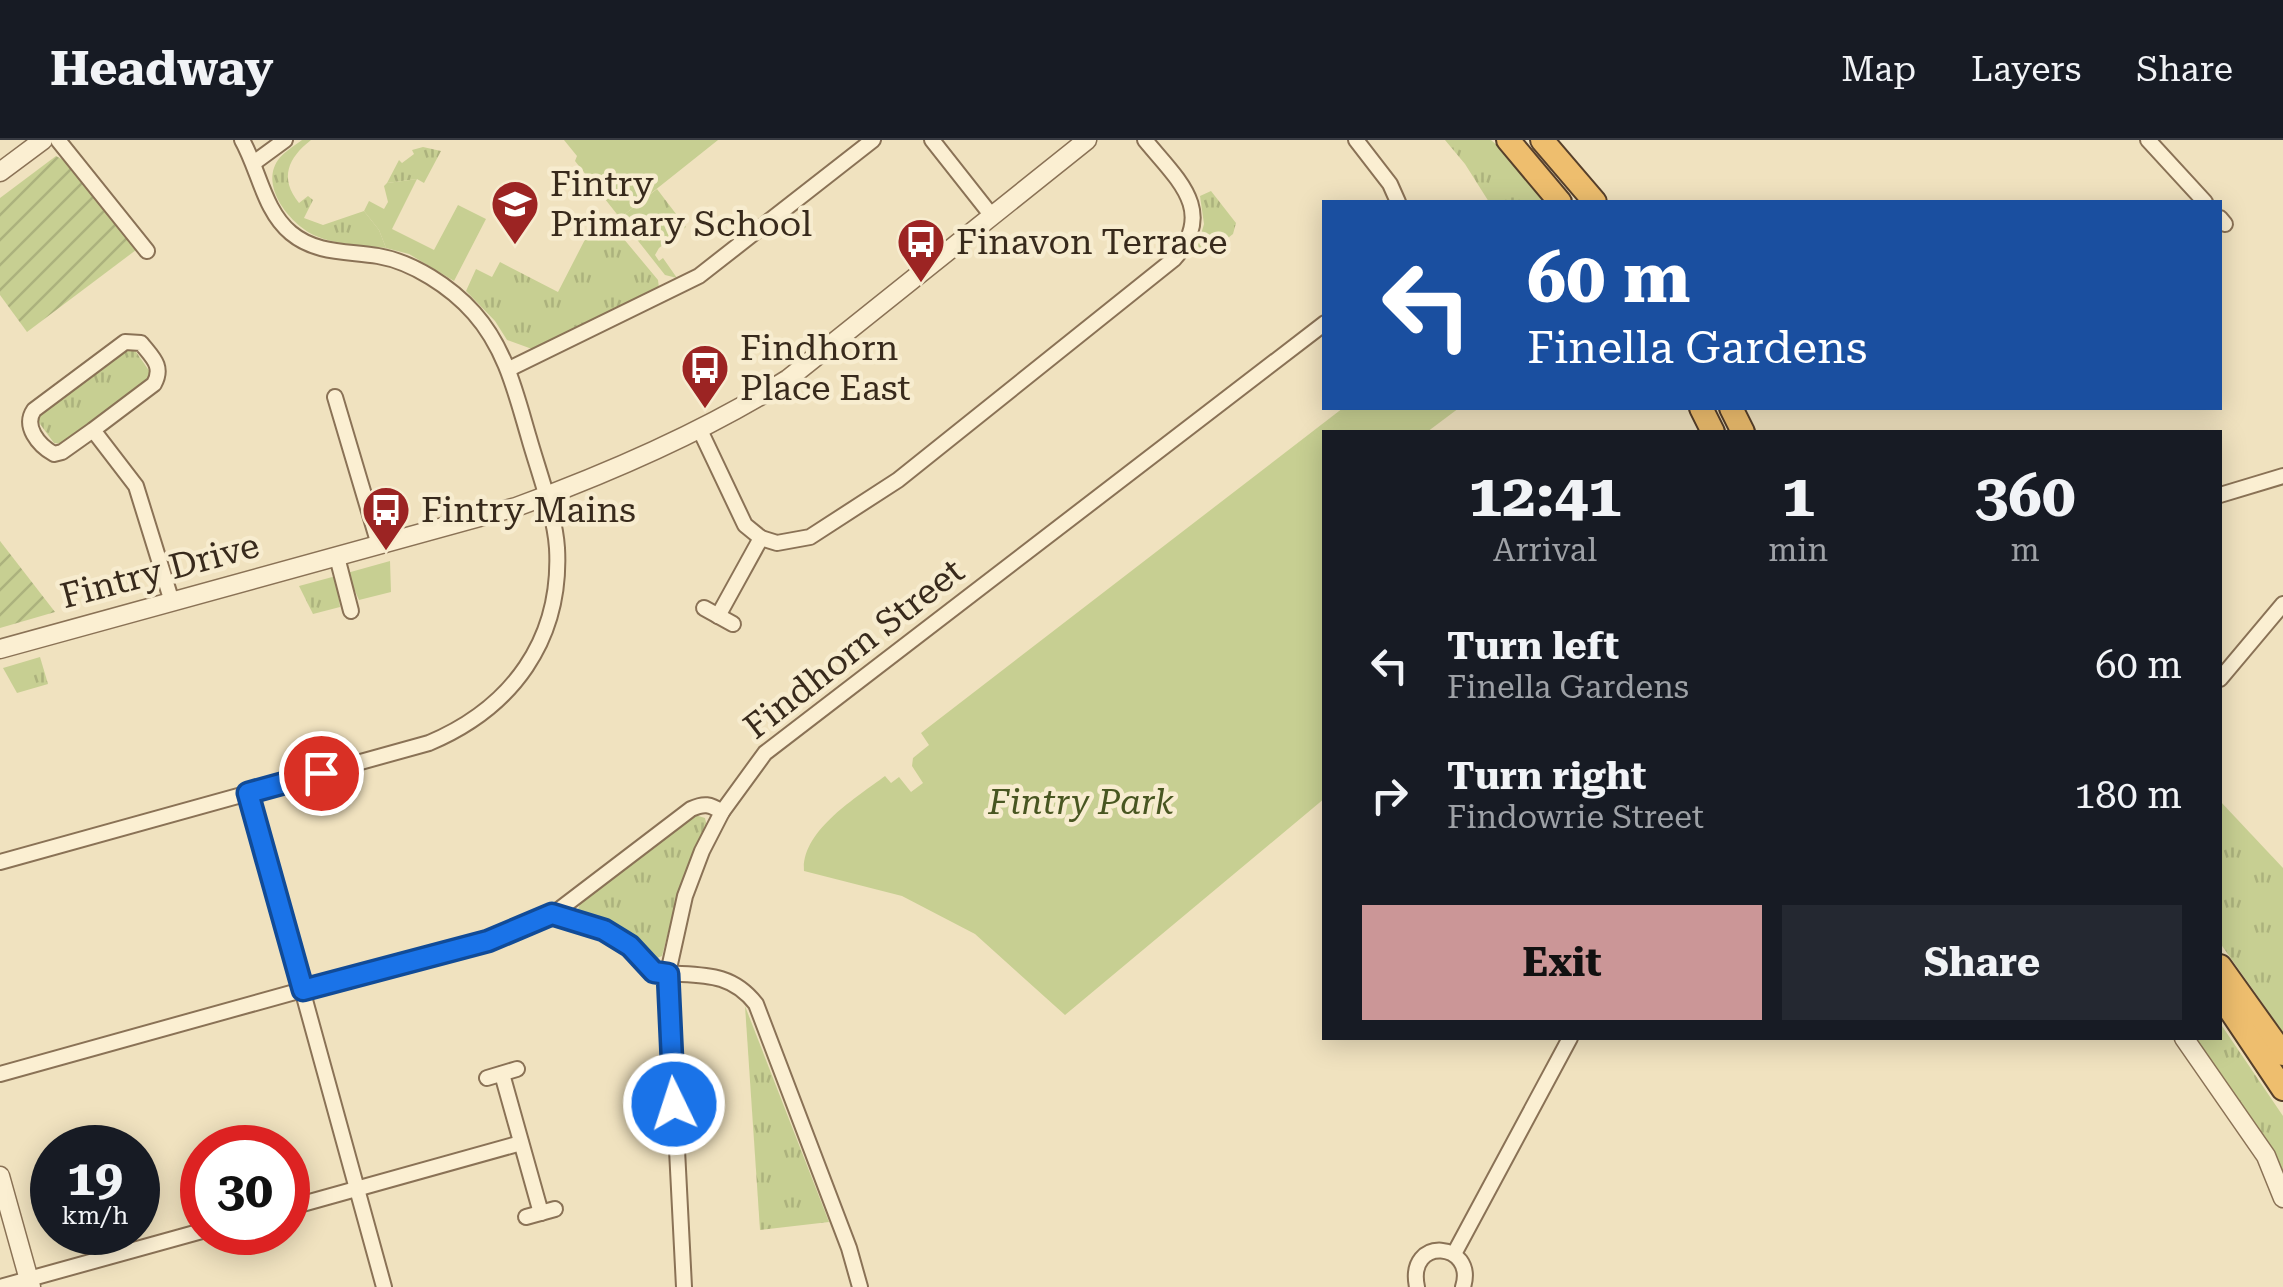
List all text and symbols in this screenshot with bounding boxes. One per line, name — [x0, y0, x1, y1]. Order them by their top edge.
text: Headway — [50, 41, 274, 97]
text: Map — [1841, 49, 1916, 90]
text: Layers — [1971, 49, 2081, 90]
text: Share — [2136, 49, 2233, 90]
place label: Fintry Primary School — [550, 164, 812, 245]
school or university icon: Fintry Primary School — [489, 178, 541, 246]
bus stop icon: Finavon Terrace — [895, 216, 947, 284]
place label: Finavon Terrace — [956, 222, 1228, 263]
text: 60 m — [1527, 237, 1691, 319]
icon: left — [1362, 240, 1492, 370]
text: Finella Gardens — [1527, 321, 1867, 374]
place label: Findhorn Place East — [740, 328, 911, 409]
bus stop icon: Findhorn Place East — [679, 342, 731, 410]
text: 12:41 — [1468, 460, 1622, 531]
text: 1 — [1781, 460, 1815, 531]
text: 360 — [1975, 460, 2076, 531]
bus stop icon: Fintry Mains — [360, 484, 412, 552]
place label: Fintry Mains — [421, 490, 636, 531]
street label: Fintry Drive — [56, 525, 264, 617]
text: Arrival — [1493, 531, 1597, 569]
text: min — [1768, 531, 1828, 569]
text: m — [2011, 531, 2040, 569]
street label: Findhorn Street — [736, 551, 972, 747]
text: Turn left — [1447, 624, 1619, 668]
icon: left — [1362, 638, 1417, 693]
text: 60 m — [2095, 643, 2182, 687]
text: Finella Gardens — [1447, 668, 1689, 706]
pin — [279, 731, 364, 816]
icon: arrive — [294, 746, 349, 801]
text: Turn right — [1447, 754, 1646, 798]
icon: right — [1362, 768, 1417, 823]
text: 180 m — [2074, 773, 2182, 817]
park label: Fintry Park — [987, 782, 1174, 823]
text: Findowrie Street — [1447, 798, 1704, 836]
button: Exit — [1362, 905, 1762, 1020]
button: Share — [1782, 905, 2182, 1020]
position arrow — [622, 1052, 726, 1156]
speed limit sign: 30 — [180, 1125, 310, 1255]
text: 19 — [67, 1149, 123, 1207]
text: km/h — [62, 1201, 128, 1230]

